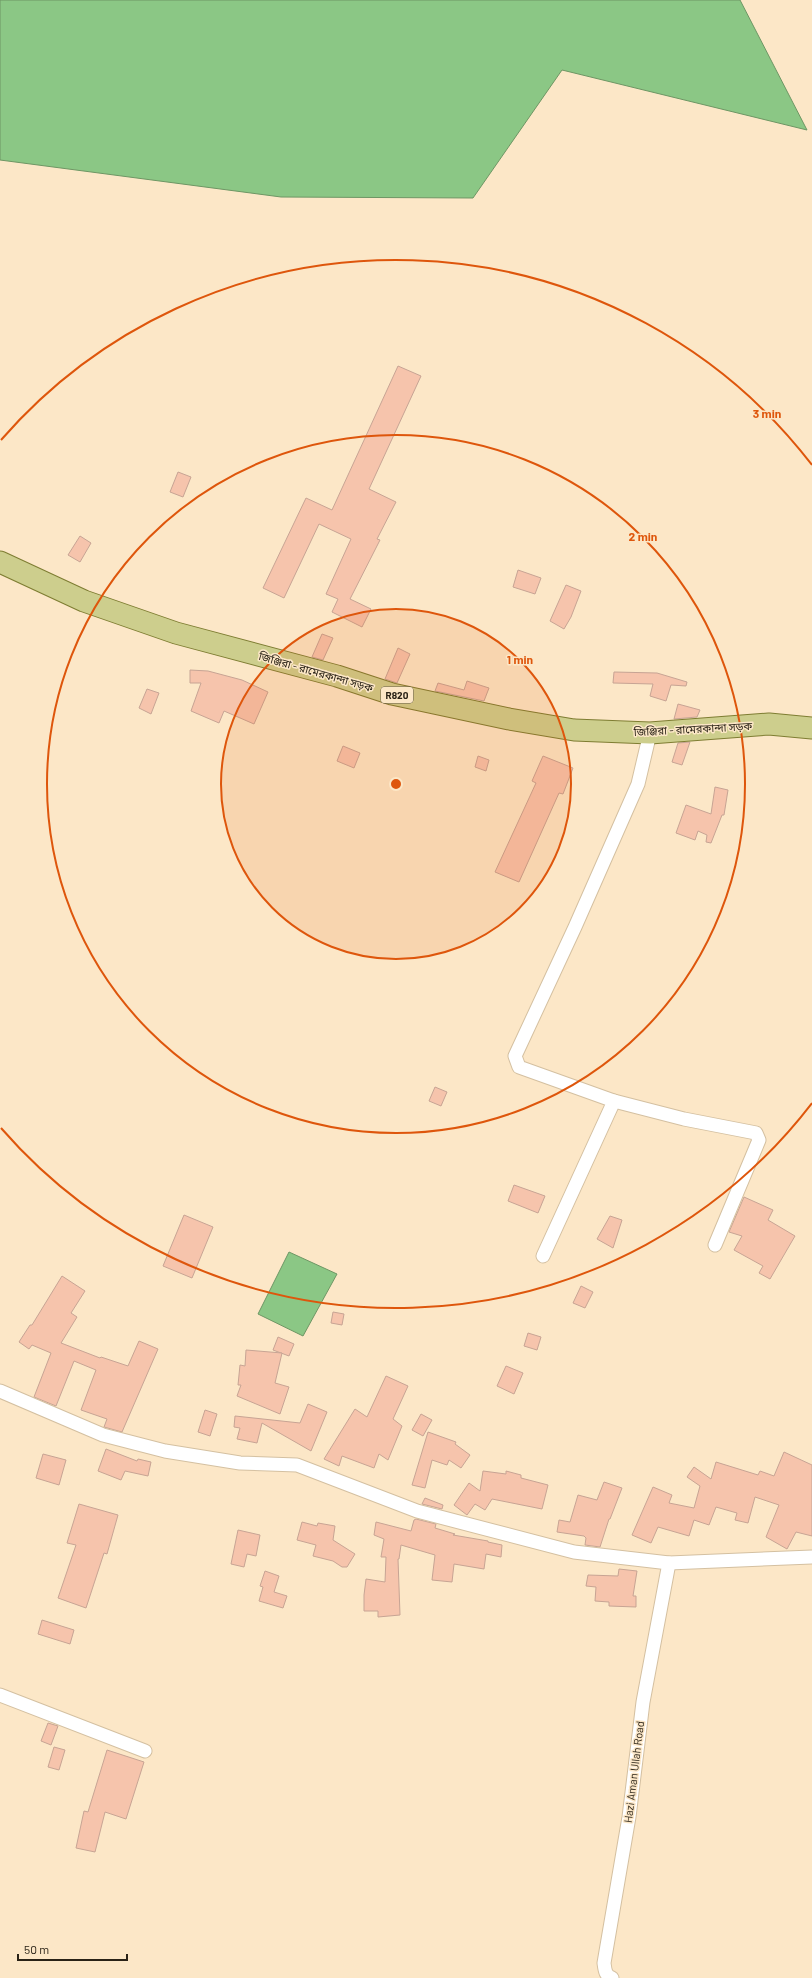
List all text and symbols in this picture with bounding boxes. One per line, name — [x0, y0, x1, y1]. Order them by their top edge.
text: 3 min — [753, 406, 781, 420]
text: 2 min — [629, 529, 657, 543]
street label: জিঞ্জিরা - রামেরকান্দা সড়ক — [256, 649, 375, 694]
text: 1 min — [507, 652, 533, 666]
road number: R820 — [381, 687, 413, 703]
street label: জিঞ্জিরা - রামেরকান্দা সড়ক — [632, 719, 753, 738]
centre of rings — [389, 777, 403, 791]
street label: Hazi Aman Ullah Road — [621, 1720, 646, 1824]
scale bar — [18, 1936, 127, 1962]
text: 50 m — [24, 1942, 49, 1956]

